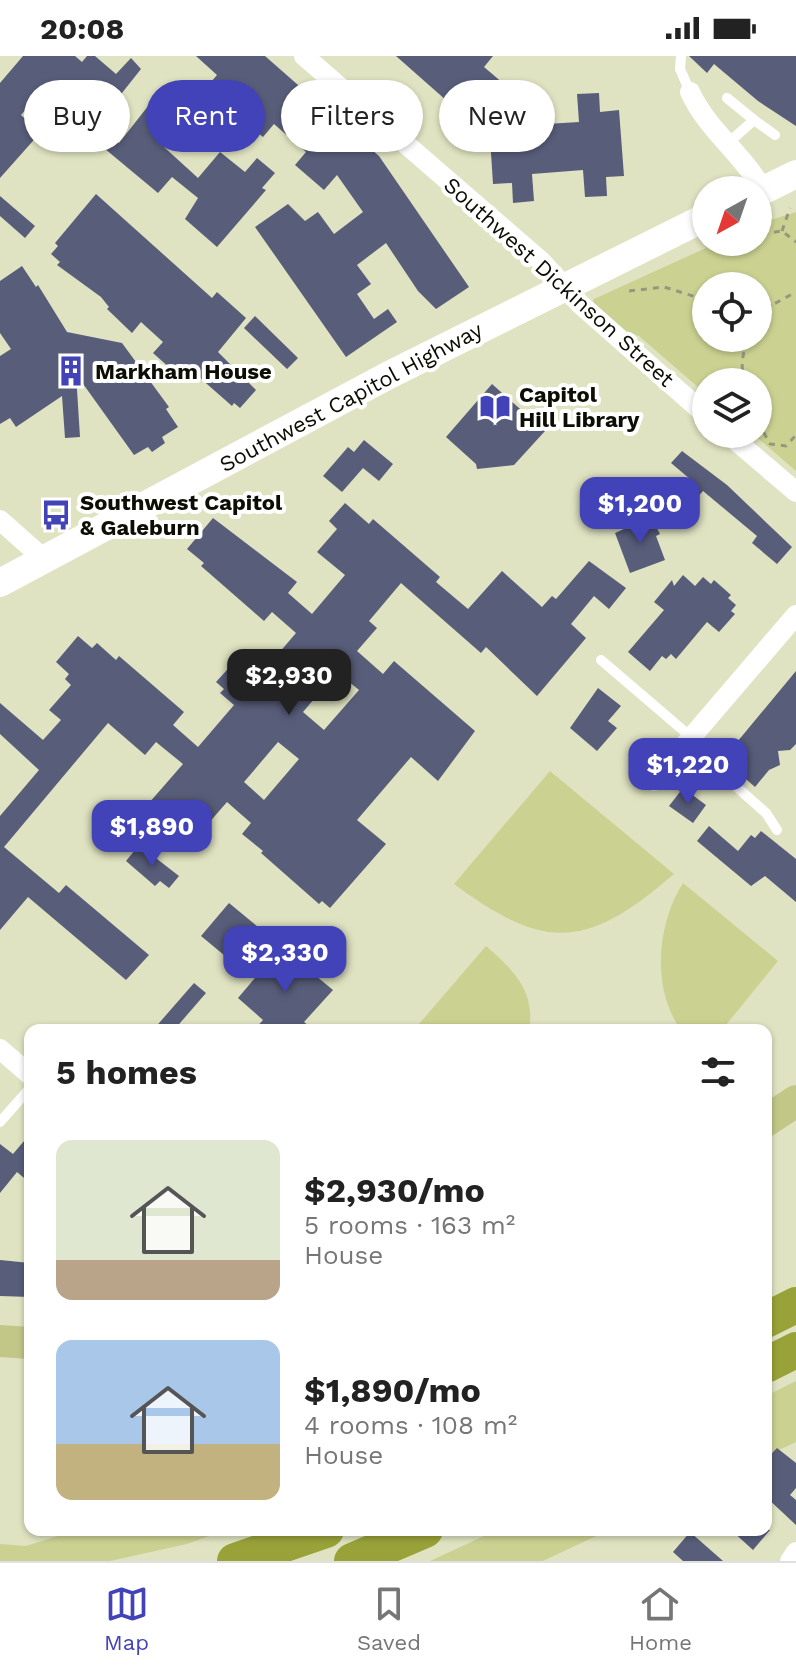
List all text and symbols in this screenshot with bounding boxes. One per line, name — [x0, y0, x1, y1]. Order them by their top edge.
text: 20:08 — [40, 11, 124, 46]
chip: Buy — [24, 80, 130, 152]
chip: Rent — [146, 80, 265, 152]
chip: Filters — [281, 80, 423, 152]
chip: New — [439, 80, 555, 152]
street label: Southwest Dickinson Street — [439, 172, 679, 392]
north arrow — [692, 176, 772, 256]
map controls — [692, 176, 772, 448]
button: locate — [692, 272, 772, 352]
street label: Southwest Capitol Highway — [215, 317, 487, 477]
building icon: Markham House — [54, 354, 88, 388]
place label: Markham House — [95, 359, 272, 384]
button: layers — [692, 368, 772, 448]
place label: Capitol Hill Library — [519, 382, 640, 432]
library icon: Capitol Hill Library — [478, 390, 512, 424]
pin: $1,200 — [575, 477, 705, 545]
text: $1,200 — [598, 488, 682, 518]
place label: Southwest Capitol & Galeburn — [80, 490, 283, 540]
bus stop icon: Southwest Capitol & Galeburn — [39, 498, 73, 532]
pin: $2,930 — [224, 649, 354, 717]
text: $2,930 — [245, 660, 333, 690]
pin: $1,220 — [623, 738, 753, 806]
text: $1,220 — [646, 749, 730, 779]
pin: $1,890 — [87, 800, 217, 868]
text: $1,890 — [110, 811, 194, 841]
pin: $2,330 — [220, 926, 350, 994]
text: $2,330 — [241, 937, 329, 967]
icon: filters — [696, 1050, 740, 1094]
text: 5 homes — [56, 1052, 197, 1092]
text: $2,930/mo — [304, 1170, 485, 1210]
icon: home — [120, 1172, 216, 1268]
text: 5 rooms · 163 m² — [304, 1210, 515, 1240]
text: House — [304, 1240, 383, 1270]
text: $1,890/mo — [304, 1370, 481, 1410]
icon: home — [120, 1372, 216, 1468]
text: 4 rooms · 108 m² — [304, 1410, 517, 1440]
text: House — [304, 1440, 383, 1470]
tab: Map — [104, 1582, 149, 1655]
tab: Saved — [357, 1582, 421, 1655]
tab: Home — [629, 1582, 692, 1655]

